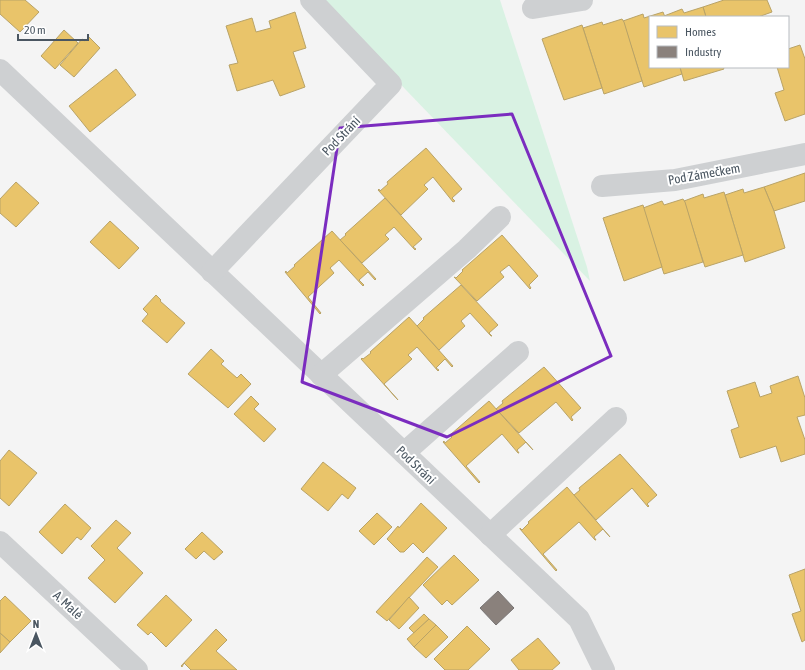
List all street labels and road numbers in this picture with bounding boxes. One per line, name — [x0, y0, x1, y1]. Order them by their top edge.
street label: Pod Strání — [319, 113, 363, 159]
street label: Pod Zámečkem — [667, 160, 741, 188]
street label: Pod Strání — [393, 443, 439, 487]
street label: A. Malé — [50, 588, 86, 622]

